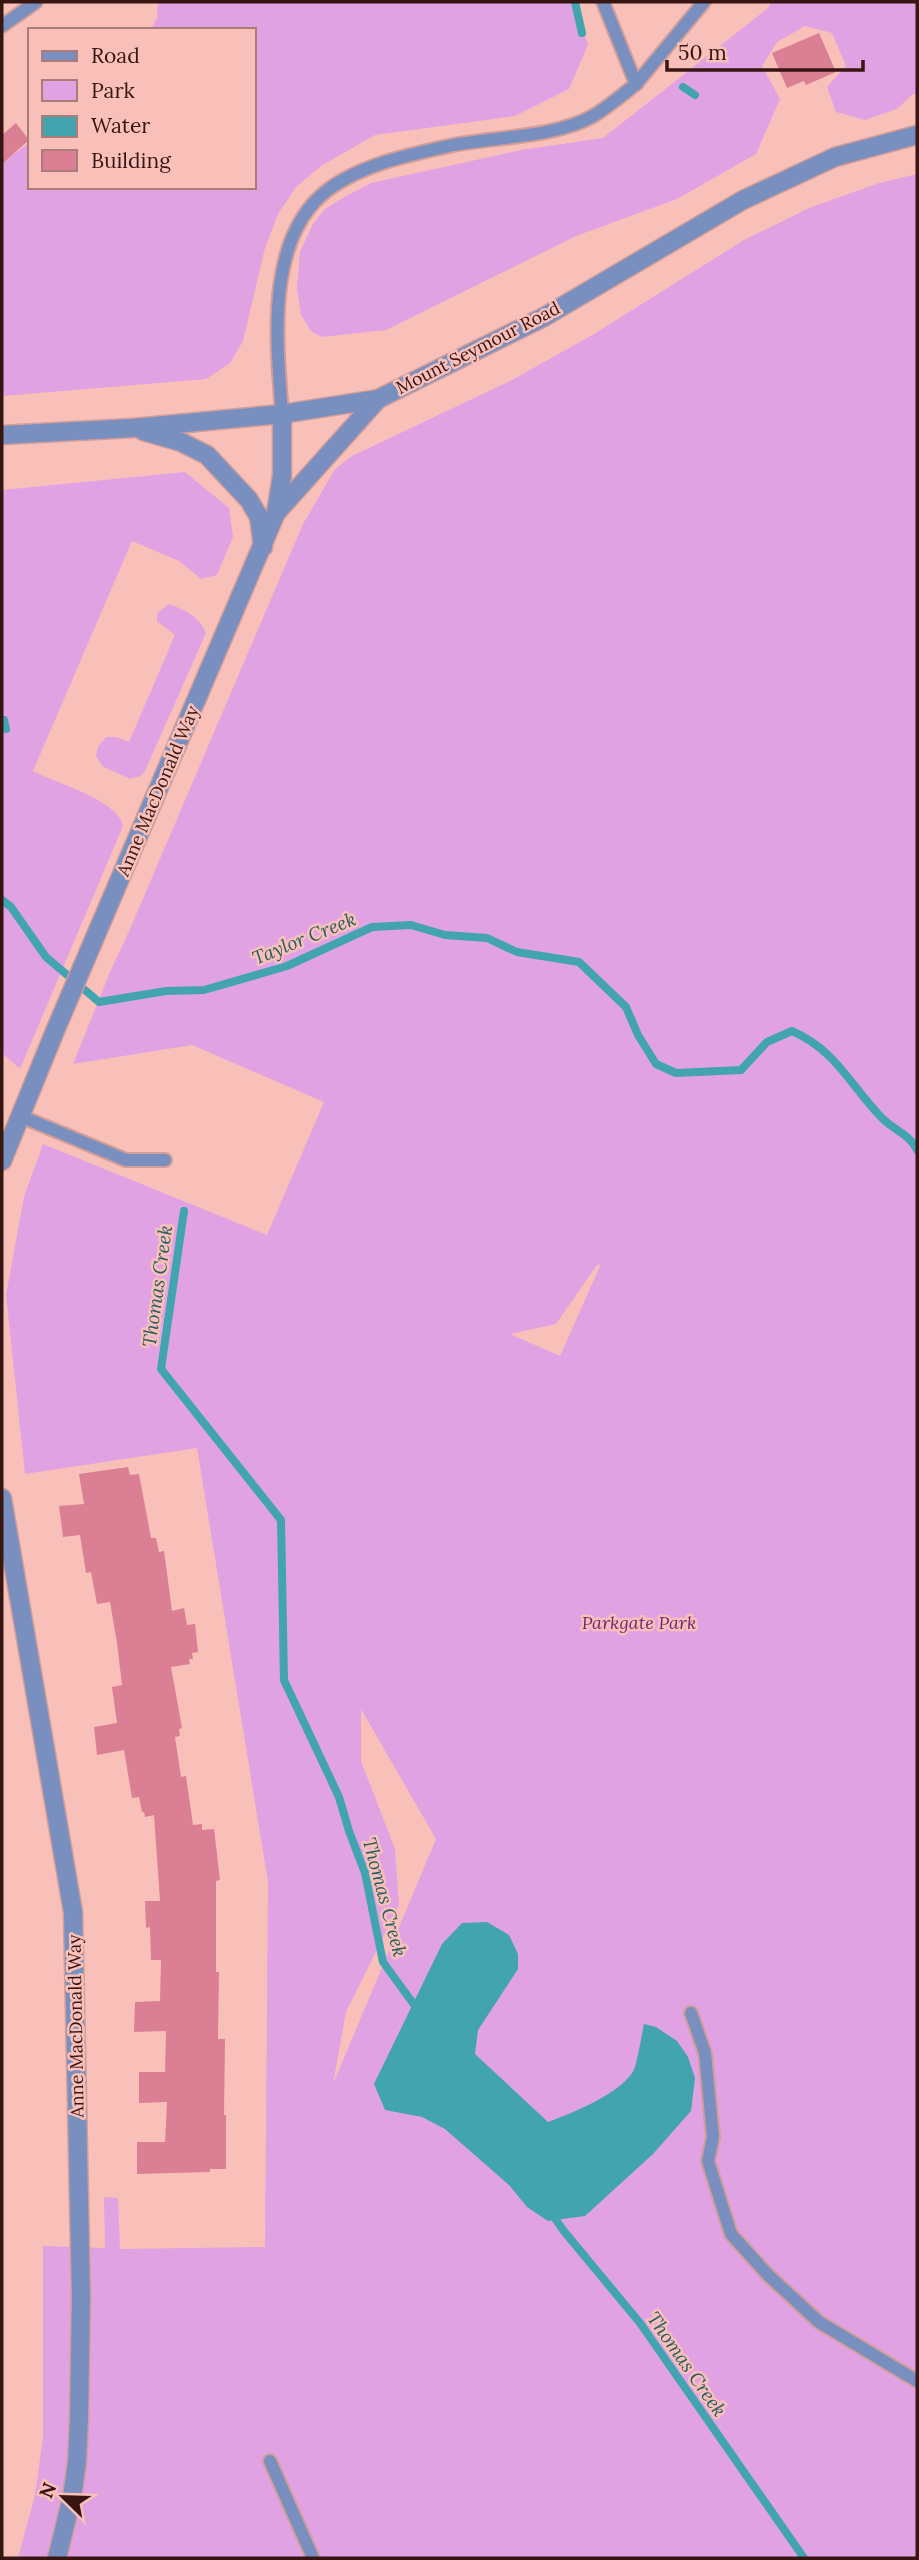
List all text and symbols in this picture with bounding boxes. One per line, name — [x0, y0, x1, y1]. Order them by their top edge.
legend — [28, 28, 256, 189]
scale bar — [667, 28, 863, 72]
text: 50 m — [678, 39, 727, 66]
text: Road — [91, 42, 140, 69]
text: Park — [91, 77, 135, 104]
text: Water — [91, 112, 150, 139]
text: Building — [91, 147, 171, 174]
street label: Mount Seymour Road — [392, 296, 564, 399]
street label: Anne MacDonald Way — [111, 702, 204, 880]
water label: Taylor Creek — [249, 906, 359, 970]
water label: Thomas Creek — [137, 1224, 177, 1348]
park label: Parkgate Park — [582, 1611, 696, 1634]
water label: Thomas Creek — [358, 1835, 412, 1959]
street label: Anne MacDonald Way — [62, 1934, 89, 2119]
water label: Thomas Creek — [642, 2307, 732, 2421]
north arrow — [28, 2462, 98, 2532]
text: N — [33, 2479, 61, 2502]

